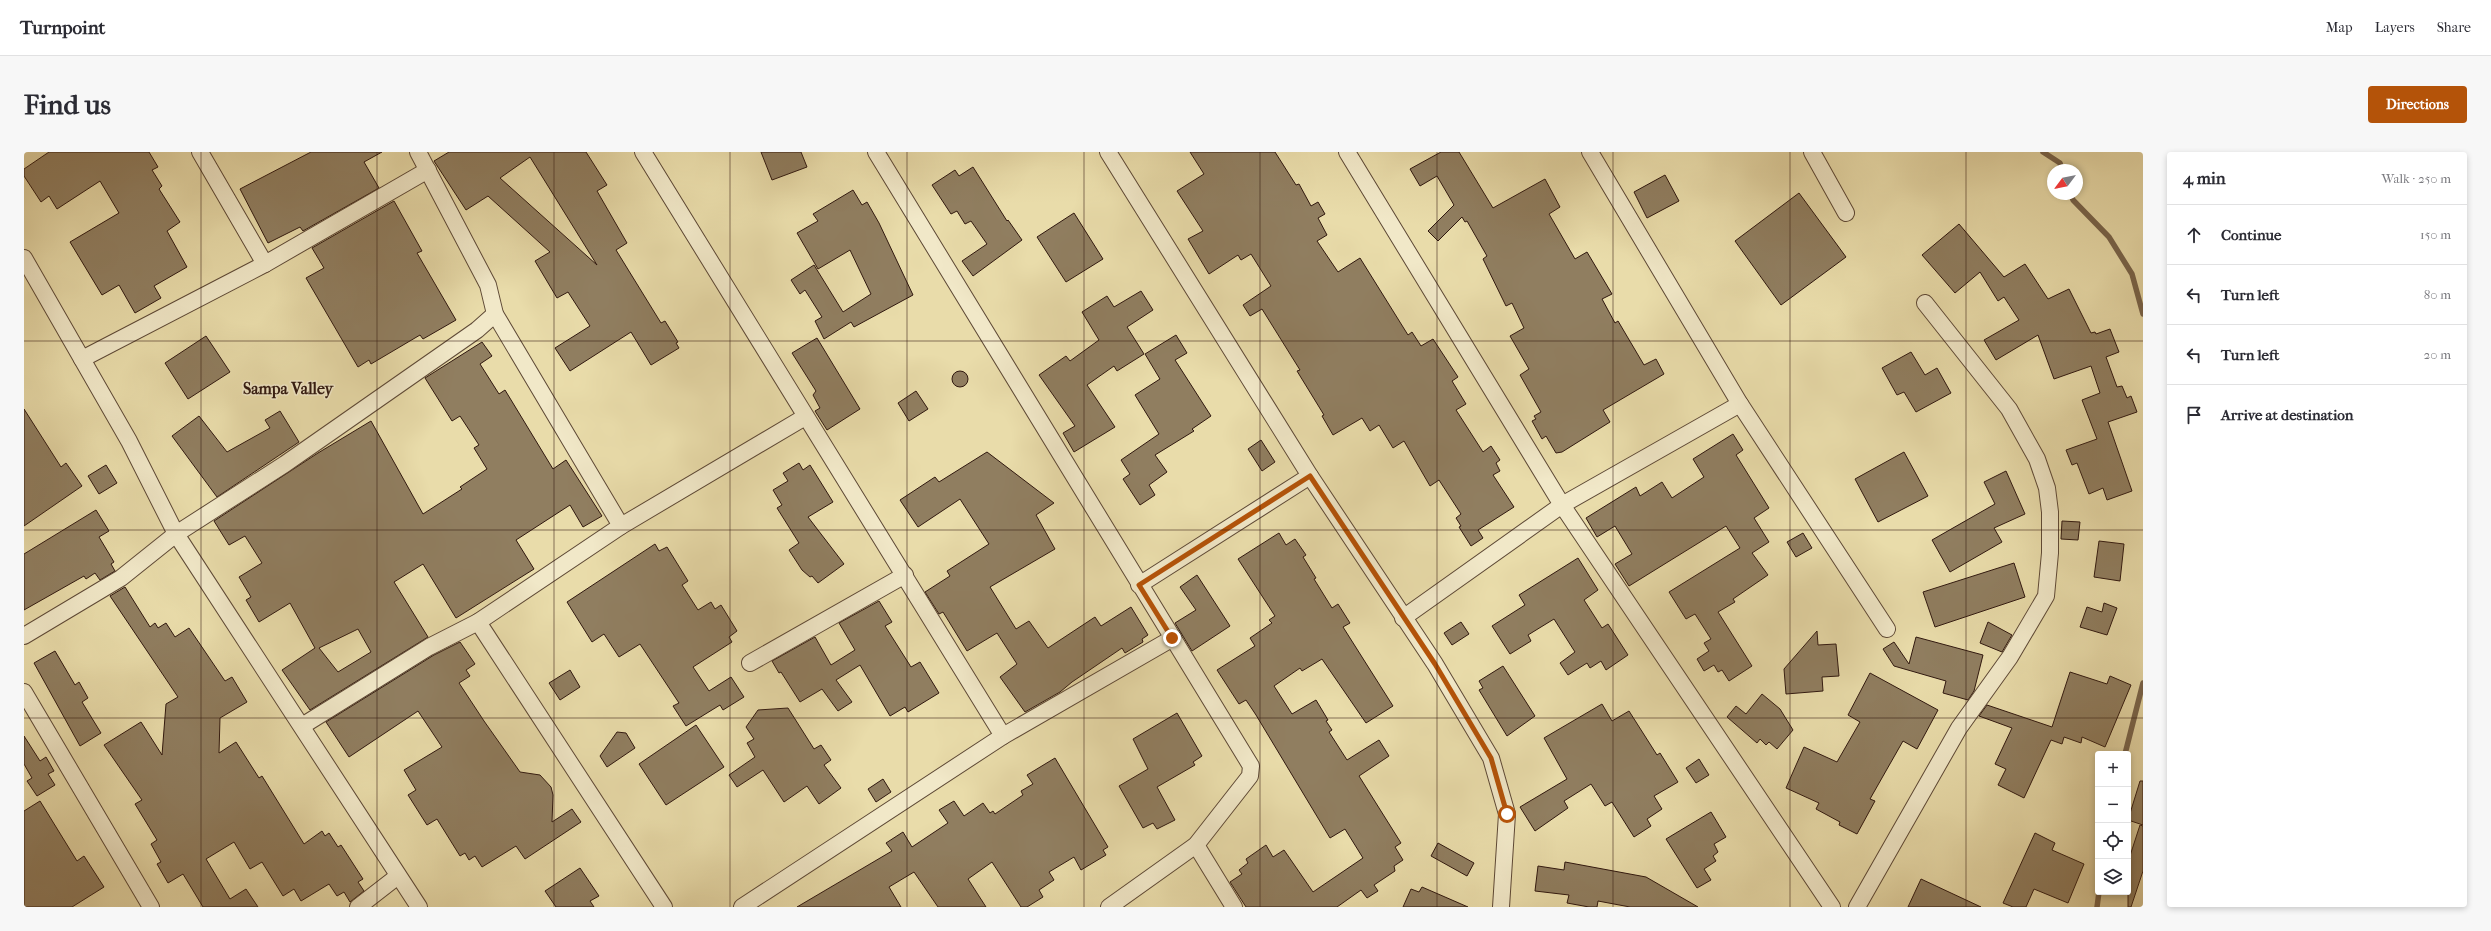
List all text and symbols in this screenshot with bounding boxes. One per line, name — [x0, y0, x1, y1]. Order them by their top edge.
text: Turnpoint — [20, 17, 105, 39]
text: Map — [2326, 19, 2353, 36]
text: Layers — [2375, 19, 2415, 36]
text: Share — [2437, 19, 2471, 36]
button: Directions — [2368, 86, 2467, 123]
text: Find us — [24, 88, 111, 121]
north arrow — [2047, 164, 2083, 200]
text: 4 min — [2183, 168, 2226, 188]
text: Walk · 250 m — [2382, 171, 2451, 186]
icon: ahead — [2183, 224, 2205, 246]
text: Continue — [2221, 226, 2281, 244]
text: 150 m — [2420, 227, 2451, 242]
icon: left — [2183, 284, 2205, 306]
text: Turn left — [2221, 286, 2279, 304]
text: 80 m — [2424, 287, 2451, 302]
icon: left — [2183, 344, 2205, 366]
text: Turn left — [2221, 346, 2279, 364]
text: 20 m — [2424, 347, 2451, 362]
district label: Sampa Valley — [243, 379, 335, 399]
icon: arrive — [2183, 404, 2205, 426]
text: Arrive at destination — [2221, 406, 2353, 424]
route end — [1163, 629, 1181, 647]
map controls — [2095, 751, 2131, 895]
button: + — [2095, 751, 2131, 787]
button: − — [2095, 787, 2131, 823]
route start — [1498, 805, 1516, 823]
button: locate — [2095, 823, 2131, 859]
button: layers — [2095, 859, 2131, 895]

